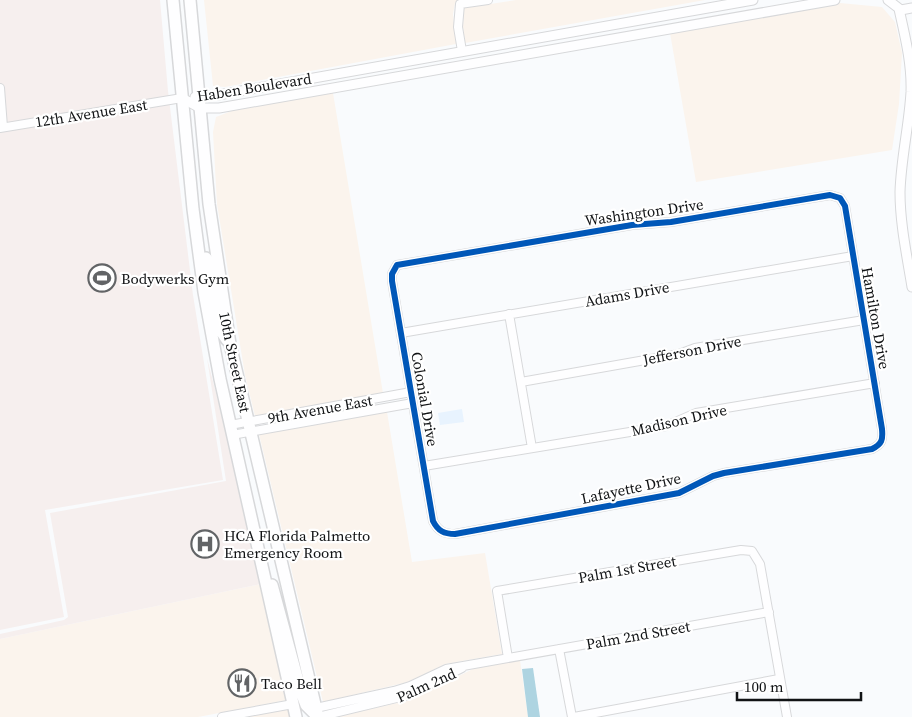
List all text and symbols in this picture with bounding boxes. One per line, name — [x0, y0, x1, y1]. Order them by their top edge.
street label: Haben Boulevard — [195, 67, 313, 106]
street label: 12th Avenue East — [33, 94, 149, 132]
street label: Washington Drive — [583, 193, 705, 231]
sports icon: Bodywerks Gym — [87, 263, 117, 293]
street label: Hamilton Drive — [857, 265, 895, 371]
place label: Bodywerks Gym — [121, 268, 230, 289]
street label: Adams Drive — [583, 276, 671, 312]
street label: 10th Street East — [214, 310, 256, 415]
street label: Jefferson Drive — [640, 330, 743, 370]
street label: Colonial Drive — [406, 350, 444, 448]
street label: 9th Avenue East — [266, 389, 374, 429]
street label: Madison Drive — [629, 399, 729, 441]
street label: Lafayette Drive — [579, 467, 683, 509]
place label: HCA Florida Palmetto Emergency Room — [224, 525, 370, 563]
hospital icon: HCA Florida Palmetto Emergency Room — [190, 529, 220, 559]
street label: Palm 1st Street — [576, 550, 678, 588]
street label: Palm 2nd Street — [584, 615, 692, 654]
street label: Palm 2nd — [393, 662, 460, 707]
restaurant icon: Taco Bell — [227, 668, 257, 698]
scale bar — [737, 670, 861, 702]
place label: Taco Bell — [261, 673, 323, 694]
text: 100 m — [744, 676, 784, 697]

